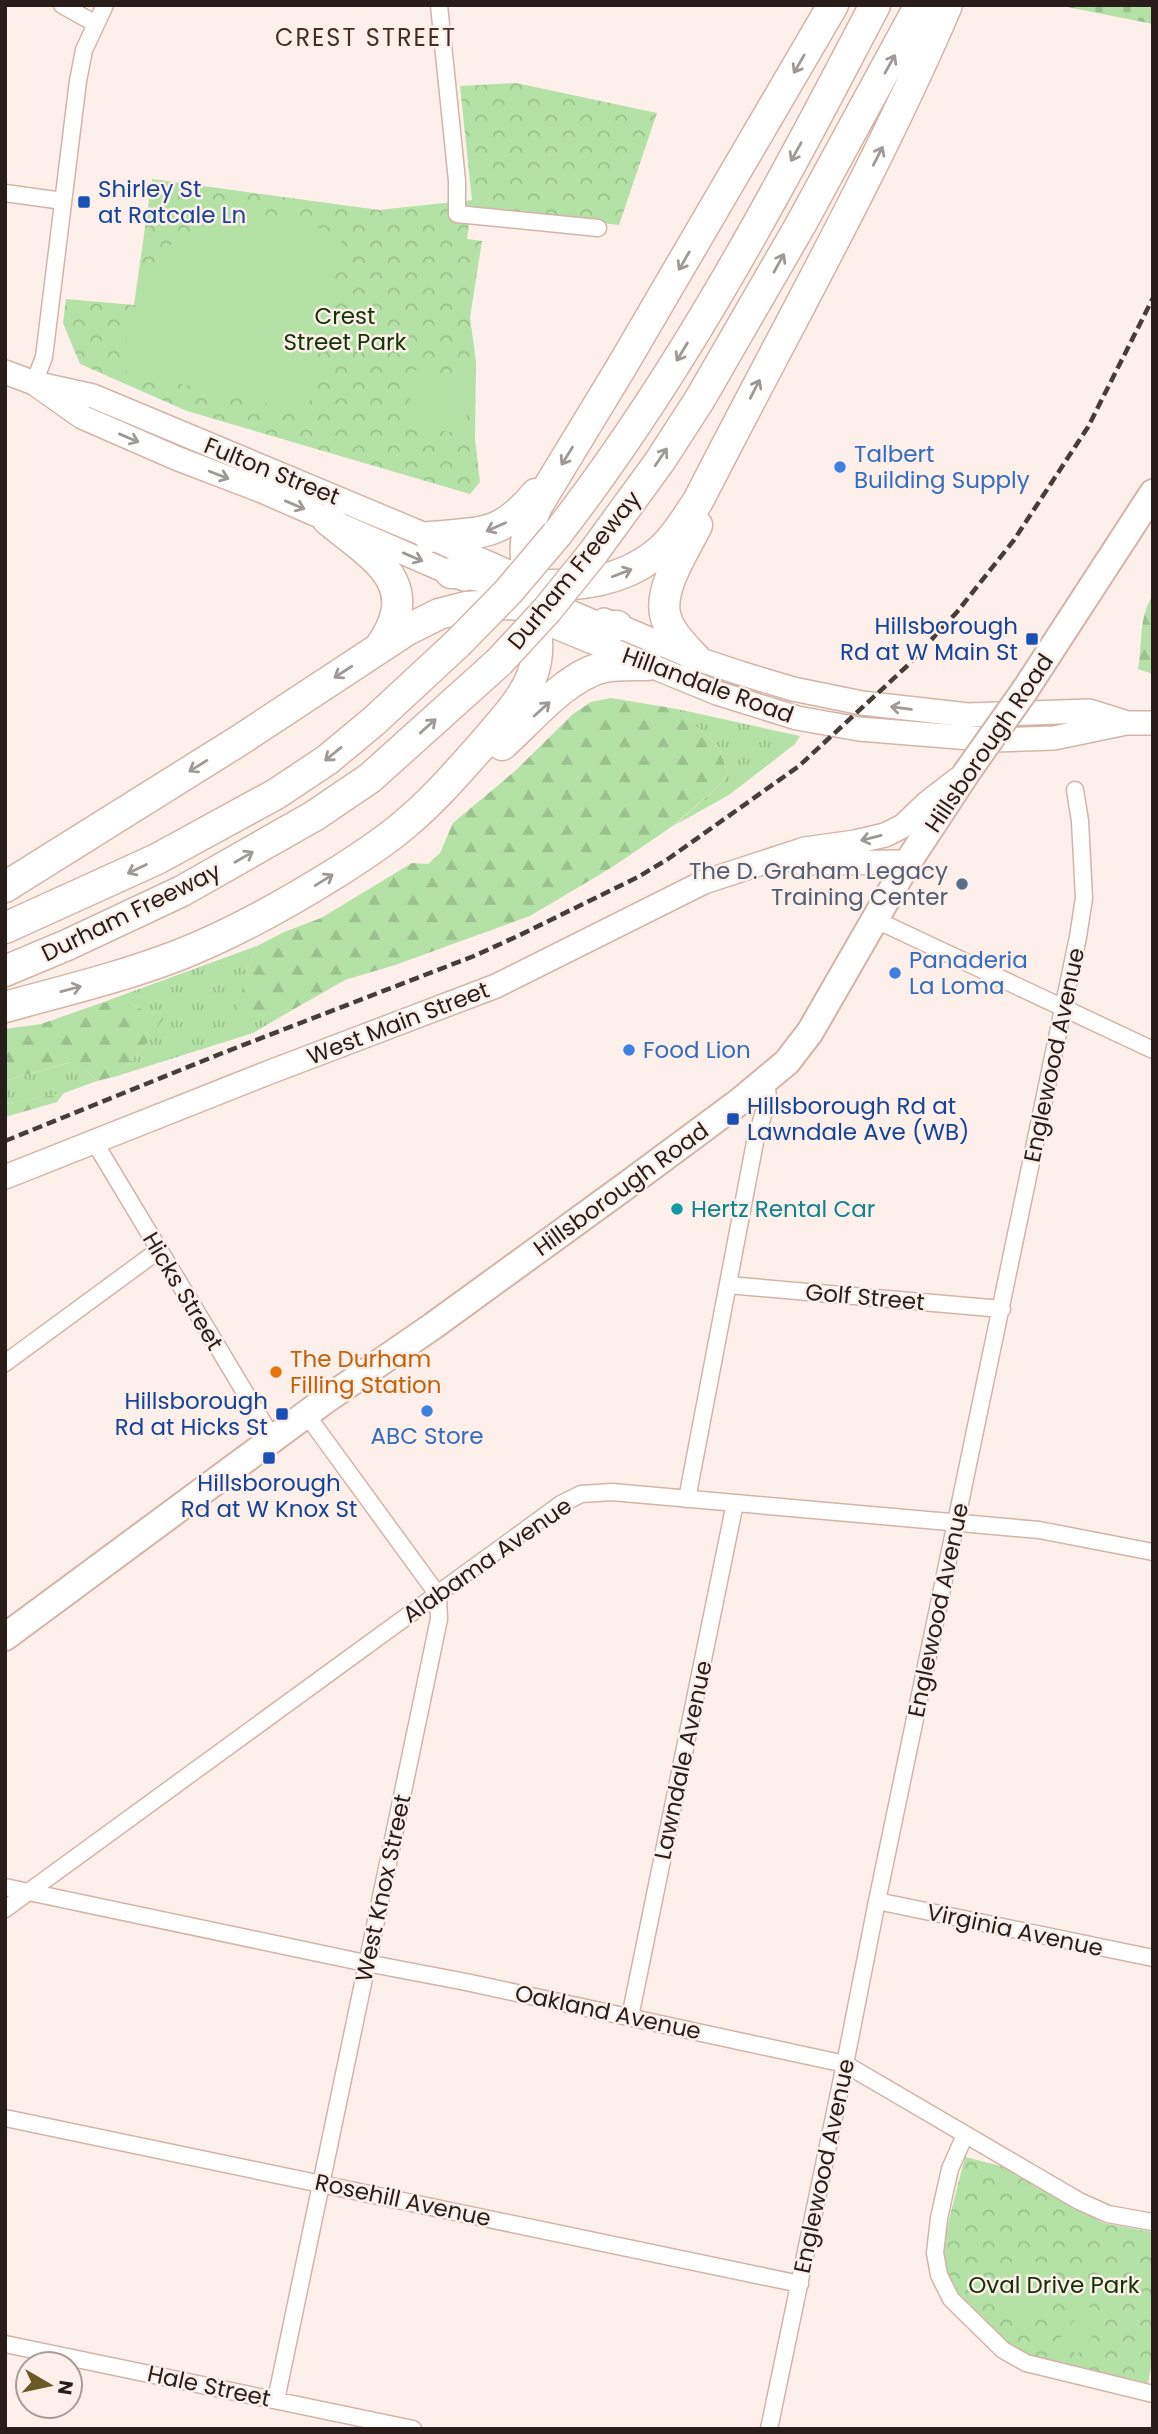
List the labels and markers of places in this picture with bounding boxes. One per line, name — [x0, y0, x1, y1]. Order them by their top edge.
place label: Shirley St at Ratcale Ln — [98, 173, 246, 231]
marker: Shirley St at Ratcale Ln — [76, 194, 92, 210]
place label: Talbert Building Supply — [854, 438, 1030, 496]
marker: Talbert Building Supply — [832, 459, 848, 475]
place label: Hillsborough Rd at W Main St — [840, 610, 1018, 668]
marker: Hillsborough Rd at W Main St — [1024, 631, 1040, 647]
place label: The D. Graham Legacy Training Center — [689, 855, 948, 913]
marker: The D. Graham Legacy Training Center — [954, 876, 970, 892]
place label: Panaderia La Loma — [909, 944, 1028, 1002]
marker: Panaderia La Loma — [887, 965, 903, 981]
place label: Food Lion — [643, 1034, 751, 1066]
marker: Food Lion — [621, 1042, 637, 1058]
place label: Hillsborough Rd at Lawndale Ave (WB) — [747, 1090, 969, 1148]
marker: Hillsborough Rd at Lawndale Ave (WB) — [725, 1111, 741, 1127]
place label: Hertz Rental Car — [691, 1193, 875, 1225]
marker: Hertz Rental Car — [669, 1201, 685, 1217]
place label: The Durham Filling Station — [290, 1343, 442, 1401]
marker: The Durham Filling Station — [268, 1364, 284, 1380]
place label: Hillsborough Rd at Hicks St — [115, 1385, 268, 1443]
marker: ABC Store — [419, 1403, 435, 1419]
marker: Hillsborough Rd at Hicks St — [274, 1406, 290, 1422]
place label: ABC Store — [371, 1420, 483, 1452]
marker: Hillsborough Rd at W Knox St — [261, 1450, 277, 1466]
place label: Hillsborough Rd at W Knox St — [181, 1467, 357, 1525]

